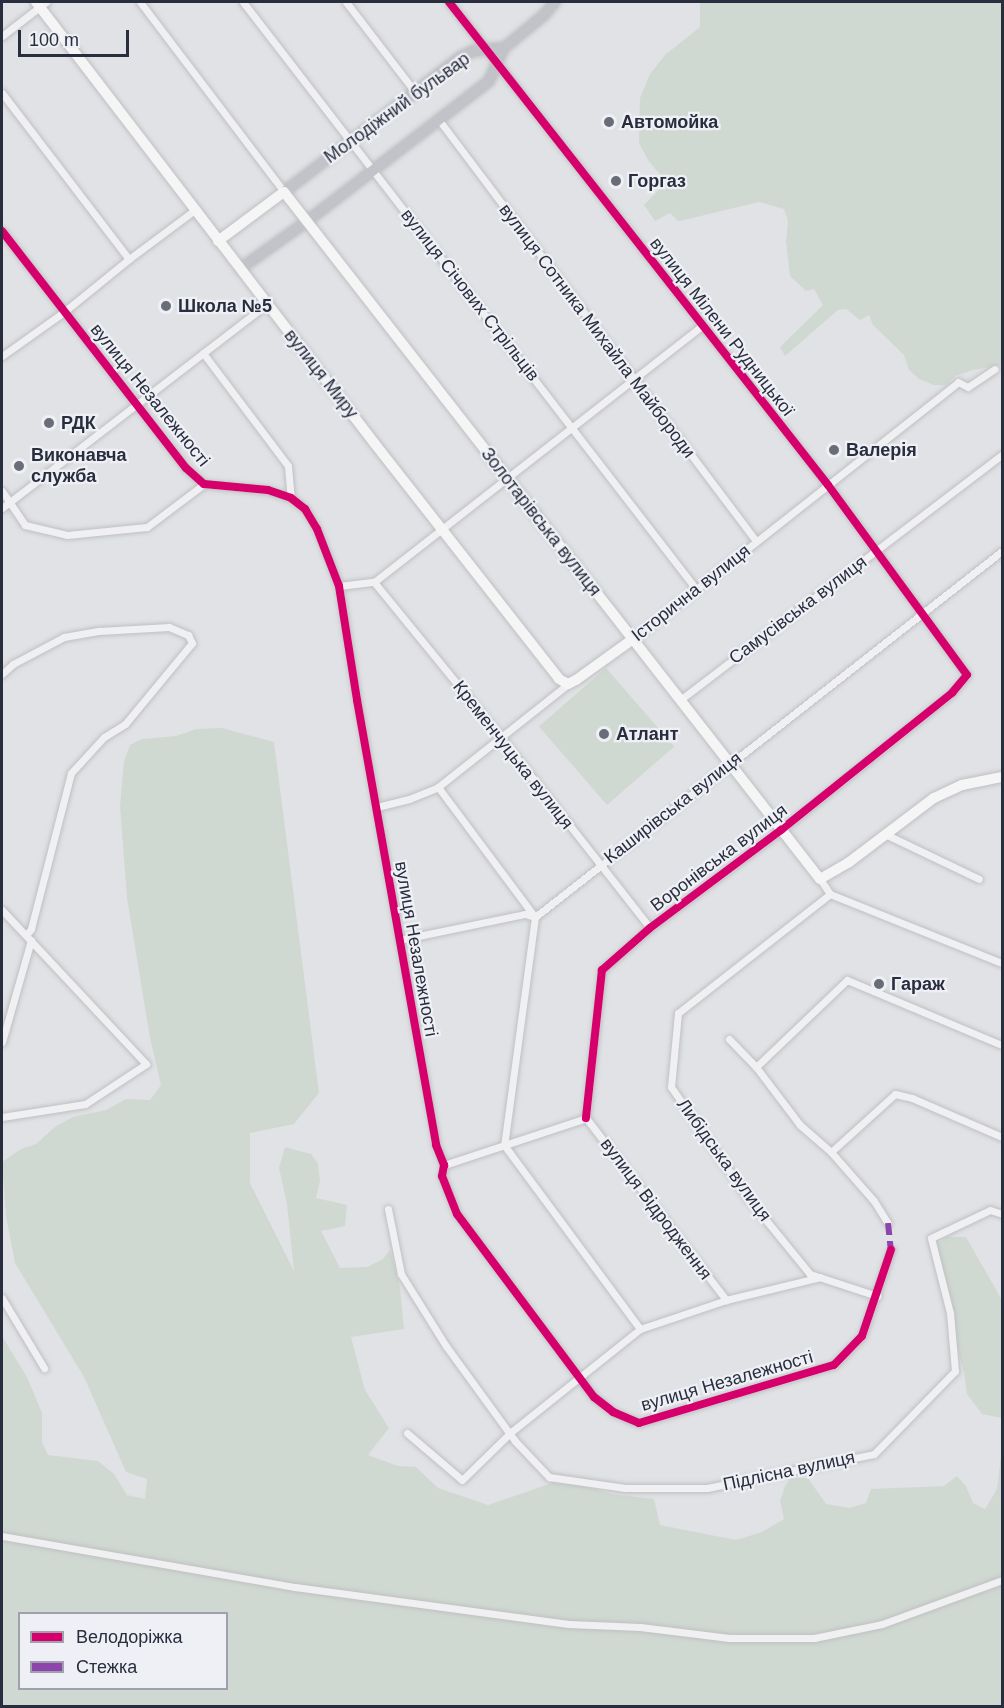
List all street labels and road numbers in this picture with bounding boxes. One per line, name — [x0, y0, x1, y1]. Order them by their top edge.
street label: Молодіжний бульвар — [320, 48, 474, 168]
street label: вулиця Сотника Михайла Майбороди — [494, 200, 700, 462]
street label: вулиця Січових Стрільців — [396, 205, 544, 385]
street label: вулиця Мілени Рудницької — [645, 233, 799, 421]
street label: вулиця Незалежності — [86, 319, 214, 471]
street label: вулиця Миру — [279, 325, 363, 423]
street label: Золотарівська вулиця — [476, 444, 606, 600]
street label: Історична вулиця — [627, 540, 755, 646]
street label: Самусівська вулиця — [725, 551, 871, 669]
street label: Кременчуцька вулиця — [448, 676, 578, 834]
street label: Каширівська вулиця — [600, 748, 746, 868]
street label: Воронівська вулиця — [646, 800, 792, 916]
street label: вулиця Незалежності — [390, 860, 442, 1038]
street label: Либідська вулиця — [672, 1094, 776, 1226]
street label: вулиця Відродження — [596, 1134, 716, 1284]
street label: вулиця Незалежності — [639, 1346, 815, 1416]
street label: Підлісна вулиця — [721, 1446, 857, 1496]

